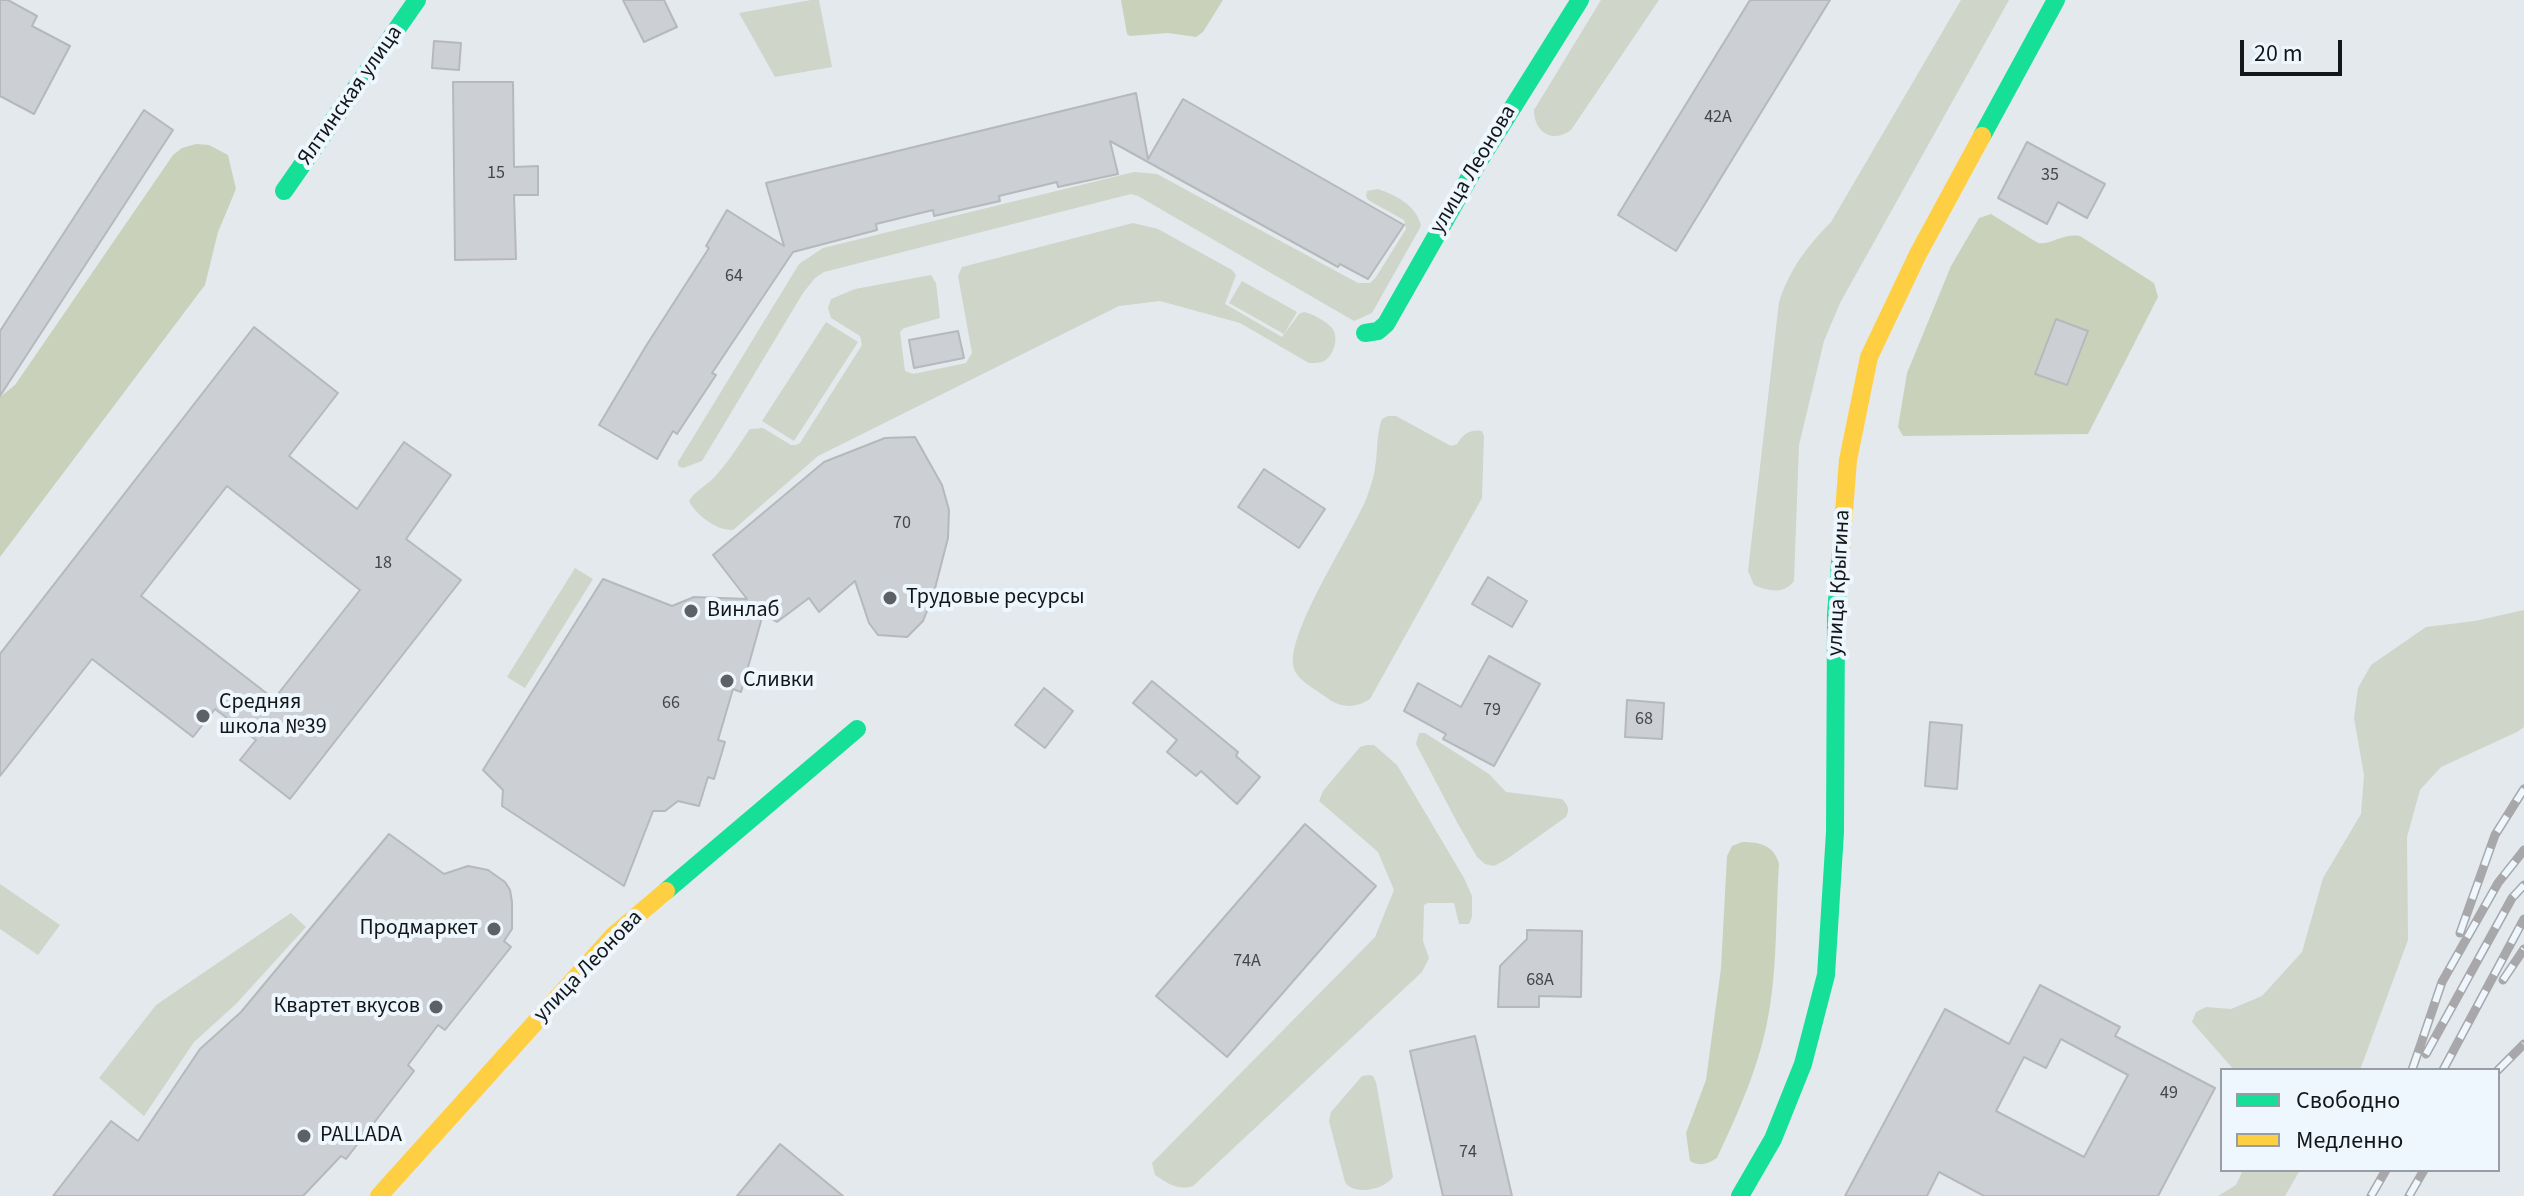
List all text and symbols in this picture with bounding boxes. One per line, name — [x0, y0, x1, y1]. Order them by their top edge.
street label: Ялтинская улица — [293, 21, 409, 171]
scale bar — [2244, 24, 2346, 74]
text: 20 m — [2254, 36, 2303, 71]
street label: улица Леонова — [1425, 101, 1523, 239]
house number: 42А — [1704, 107, 1732, 129]
house number: 15 — [487, 163, 505, 185]
house number: 35 — [2041, 165, 2059, 187]
house number: 64 — [725, 266, 743, 288]
street label: улица Крыгина — [1823, 509, 1857, 657]
house number: 70 — [893, 513, 911, 535]
house number: 18 — [374, 553, 392, 575]
place label: Трудовые ресурсы — [906, 585, 1085, 611]
marker: Трудовые ресурсы — [881, 589, 899, 607]
place label: Винлаб — [707, 598, 779, 624]
marker: Винлаб — [682, 602, 700, 620]
place label: Сливки — [743, 668, 814, 694]
marker: Сливки — [718, 672, 736, 690]
place label: Средняя школа №39 — [219, 690, 327, 742]
house number: 66 — [662, 693, 680, 715]
house number: 79 — [1483, 700, 1501, 722]
marker: Средняя школа №39 — [194, 707, 212, 725]
house number: 68 — [1635, 709, 1653, 731]
street label: улица Леонова — [529, 906, 649, 1028]
place label: Продмаркет — [359, 916, 478, 942]
marker: Продмаркет — [485, 920, 503, 938]
house number: 74А — [1233, 951, 1261, 973]
house number: 68А — [1526, 970, 1554, 992]
place label: Квартет вкусов — [274, 994, 420, 1020]
marker: Квартет вкусов — [427, 998, 445, 1016]
legend — [2220, 1068, 2500, 1172]
house number: 49 — [2160, 1083, 2178, 1105]
text: Свободно — [2296, 1083, 2400, 1118]
place label: PALLADA — [320, 1123, 402, 1149]
text: Медленно — [2296, 1123, 2403, 1158]
marker: PALLADA — [295, 1127, 313, 1145]
house number: 74 — [1459, 1142, 1477, 1164]

